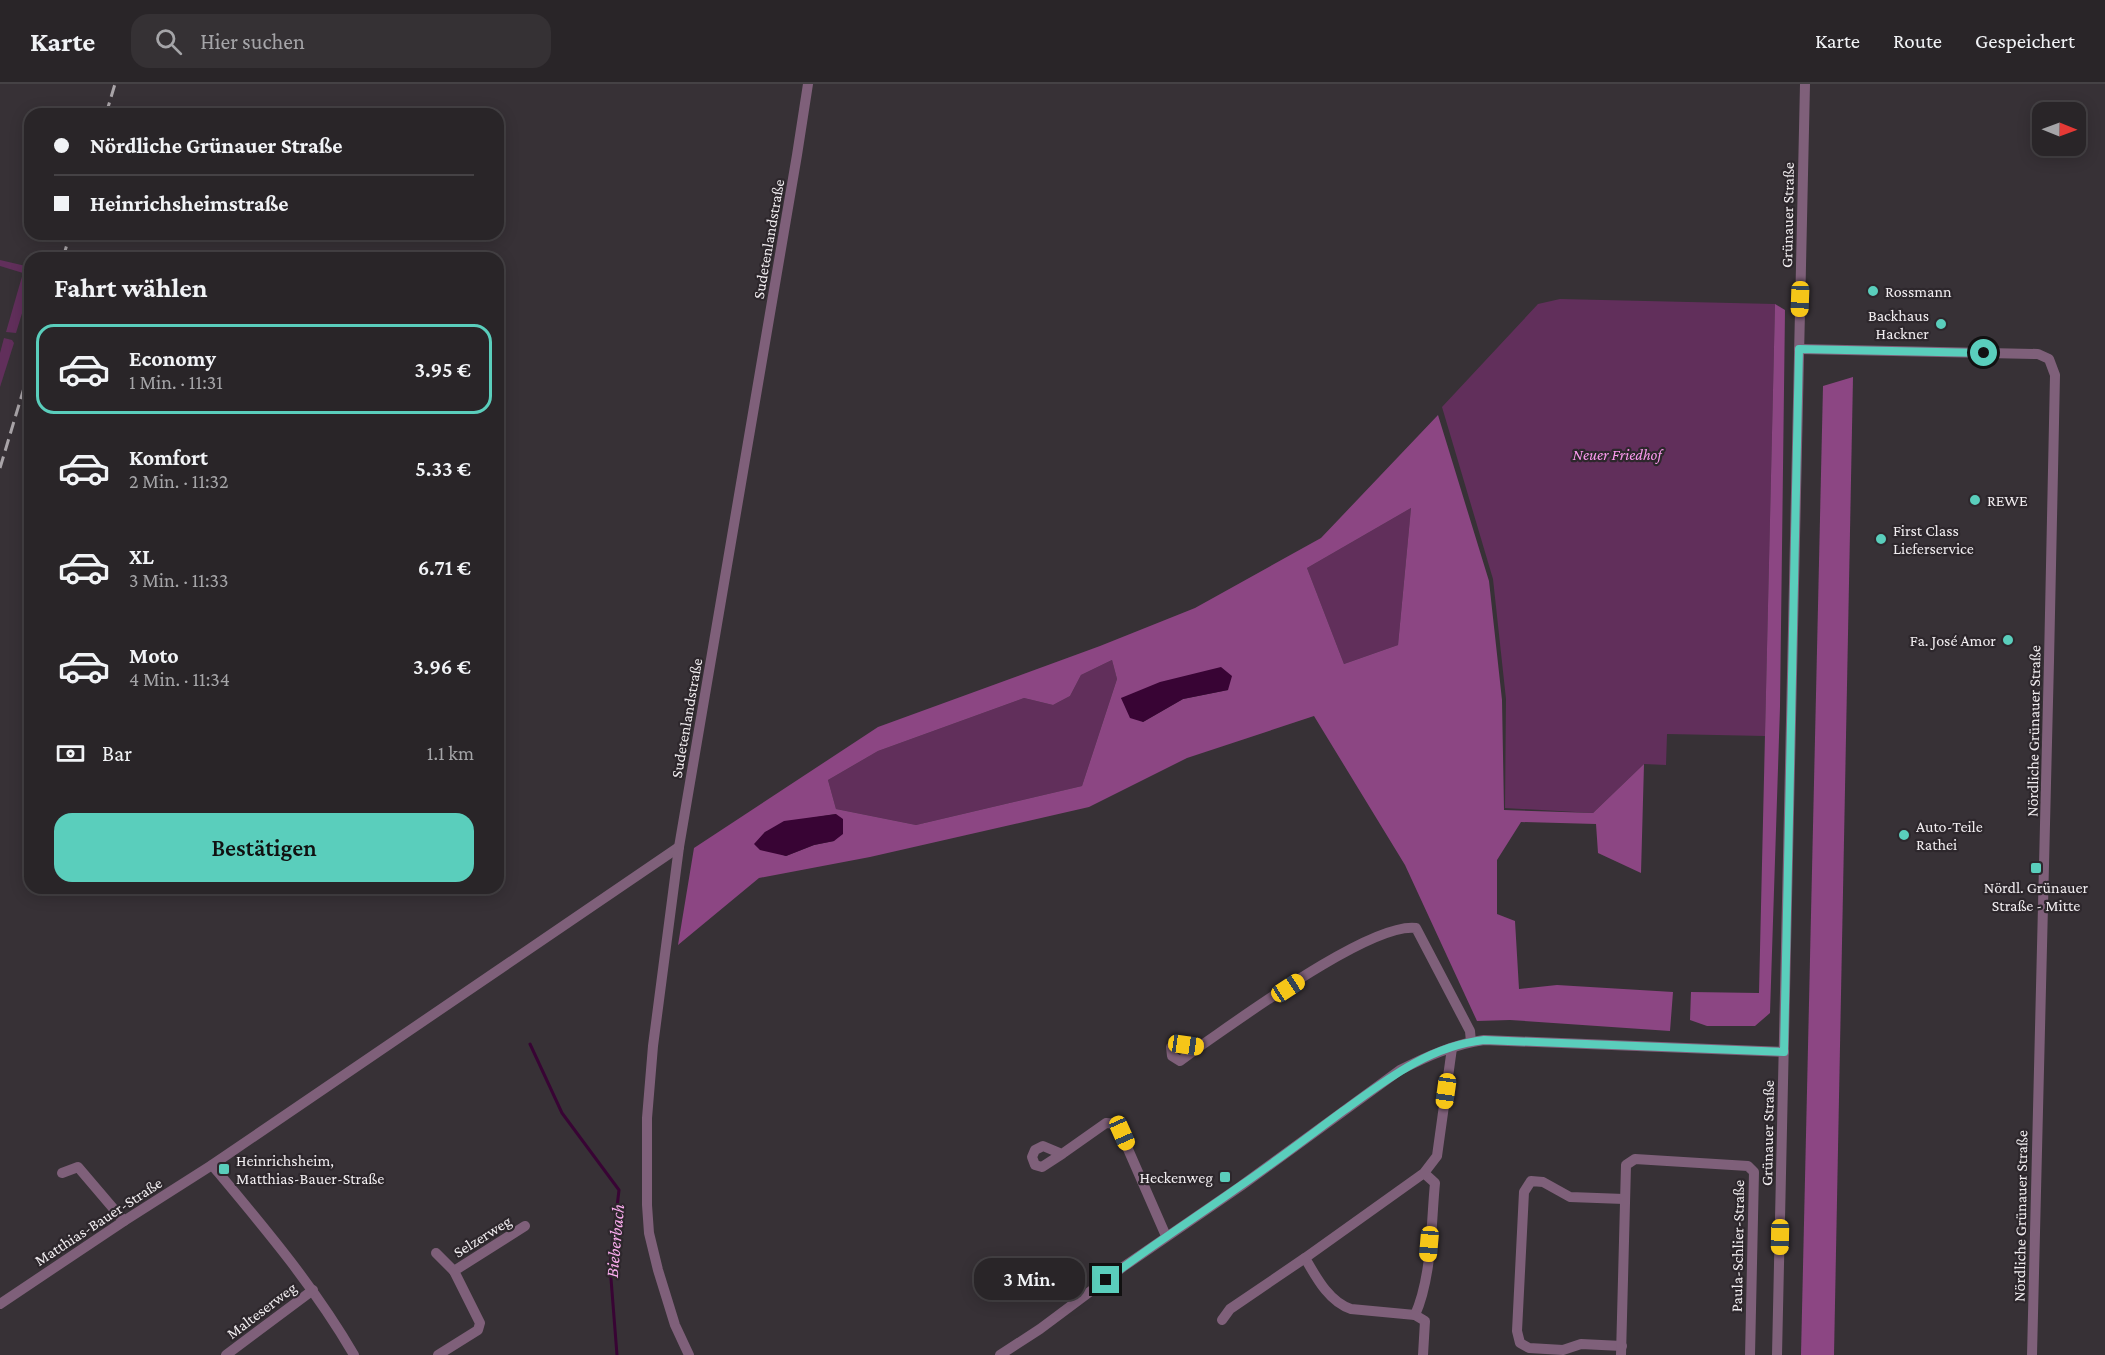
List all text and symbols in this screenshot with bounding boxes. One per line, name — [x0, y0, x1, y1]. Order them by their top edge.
search box — [131, 14, 551, 68]
icon: search — [152, 25, 185, 58]
text: Karte — [30, 26, 95, 57]
text: Hier suchen — [200, 29, 305, 54]
text: Karte — [1815, 29, 1860, 53]
text: Route — [1893, 29, 1942, 53]
text: Gespeichert — [1975, 29, 2075, 53]
north arrow — [2032, 102, 2086, 156]
map controls — [2032, 102, 2086, 156]
text: Nördliche Grünauer Straße — [90, 133, 342, 158]
street label: Grünauer Straße — [1778, 162, 1797, 268]
street label: Sudetenlandstraße — [750, 178, 787, 300]
text: Heinrichsheimstraße — [90, 191, 288, 216]
text: Fahrt wählen — [54, 273, 207, 303]
car — [1790, 281, 1810, 317]
place label: Rossmann — [1885, 283, 1952, 300]
marker: Rossmann — [1866, 284, 1880, 298]
place label: Backhaus Hackner — [1868, 307, 1929, 342]
marker: Backhaus Hackner — [1934, 317, 1948, 331]
route start — [1970, 339, 1997, 366]
icon: car — [57, 342, 111, 396]
text: Economy — [129, 346, 216, 371]
text: 3.95 € — [414, 357, 471, 382]
text: 1 Min. · 11:31 — [129, 371, 223, 393]
icon: car — [57, 441, 111, 495]
text: Komfort — [129, 445, 208, 470]
park label: Neuer Friedhof — [1572, 446, 1664, 464]
text: 5.33 € — [415, 456, 471, 481]
text: 2 Min. · 11:32 — [129, 470, 229, 492]
place label: REWE — [1987, 492, 2028, 509]
marker: REWE — [1968, 493, 1982, 507]
place label: First Class Lieferservice — [1893, 522, 1974, 557]
marker: First Class Lieferservice — [1874, 532, 1888, 546]
icon: car — [57, 540, 111, 594]
text: XL — [129, 544, 154, 569]
text: 6.71 € — [418, 555, 471, 580]
text: 3 Min. · 11:33 — [129, 569, 228, 591]
place label: Fa. José Amor — [1910, 632, 1996, 650]
marker: Fa. José Amor — [2001, 633, 2015, 647]
icon: car — [57, 639, 111, 693]
text: Moto — [129, 643, 179, 668]
street label: Nördliche Grünauer Straße — [2024, 645, 2043, 817]
text: 3.96 € — [413, 654, 471, 679]
street label: Sudetenlandstraße — [668, 657, 705, 779]
text: 4 Min. · 11:34 — [129, 668, 230, 690]
icon: cash — [54, 737, 87, 770]
text: Bar — [102, 741, 132, 766]
text: 1.1 km — [427, 742, 474, 764]
button: Bestätigen — [54, 813, 474, 882]
place label: Auto-Teile Rathei — [1916, 818, 1983, 853]
marker: Auto-Teile Rathei — [1897, 828, 1911, 842]
marker: Nördl. Grünauer Straße - Mitte — [2029, 861, 2043, 875]
place label: Nördl. Grünauer Straße - Mitte — [1984, 879, 2089, 914]
car — [1268, 971, 1308, 1005]
car — [1167, 1034, 1205, 1056]
car — [1435, 1072, 1457, 1110]
street label: Grünauer Straße — [1758, 1080, 1777, 1186]
car — [1106, 1113, 1138, 1153]
street label: Nördliche Grünauer Straße — [2011, 1130, 2030, 1302]
place label: Heinrichsheim, Matthias-Bauer-Straße — [236, 1152, 384, 1187]
marker: Heinrichsheim, Matthias-Bauer-Straße — [217, 1162, 231, 1176]
place label: Heckenweg — [1139, 1169, 1213, 1187]
marker: Heckenweg — [1218, 1170, 1232, 1184]
street label: Matthias-Bauer-Straße — [31, 1174, 165, 1269]
street label: Paula-Schlier-Straße — [1728, 1180, 1747, 1312]
water label: Bieberbach — [602, 1203, 628, 1279]
street label: Selzerweg — [450, 1212, 515, 1262]
car — [1771, 1219, 1789, 1255]
car — [1418, 1225, 1440, 1263]
callout: 3 Min. — [974, 1259, 1085, 1301]
route end — [1092, 1266, 1119, 1293]
text: 3 Min. — [1003, 1268, 1056, 1290]
street label: Malteserweg — [223, 1279, 300, 1343]

